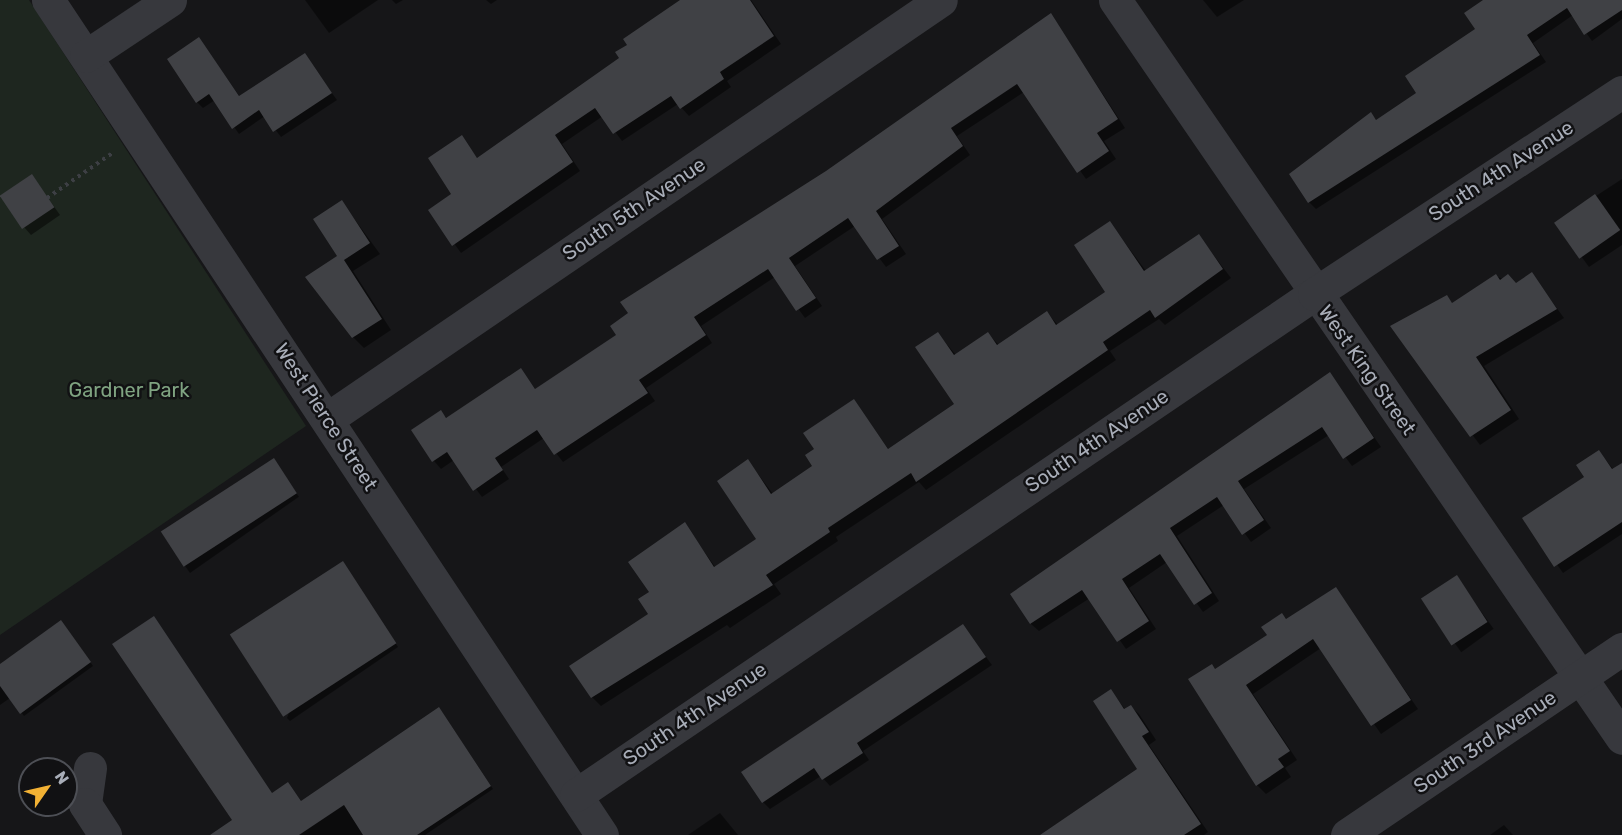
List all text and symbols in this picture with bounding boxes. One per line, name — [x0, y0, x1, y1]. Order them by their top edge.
street label: South 4th Avenue — [1424, 115, 1578, 227]
street label: South 5th Avenue — [558, 152, 710, 266]
street label: West King Street — [1313, 300, 1421, 440]
street label: West Pierce Street — [269, 339, 383, 495]
park label: Gardner Park — [68, 378, 190, 402]
street label: South 4th Avenue — [1021, 384, 1173, 498]
street label: South 4th Avenue — [619, 657, 771, 771]
street label: South 3rd Avenue — [1409, 685, 1561, 799]
north arrow — [18, 757, 78, 817]
text: N — [51, 768, 73, 788]

